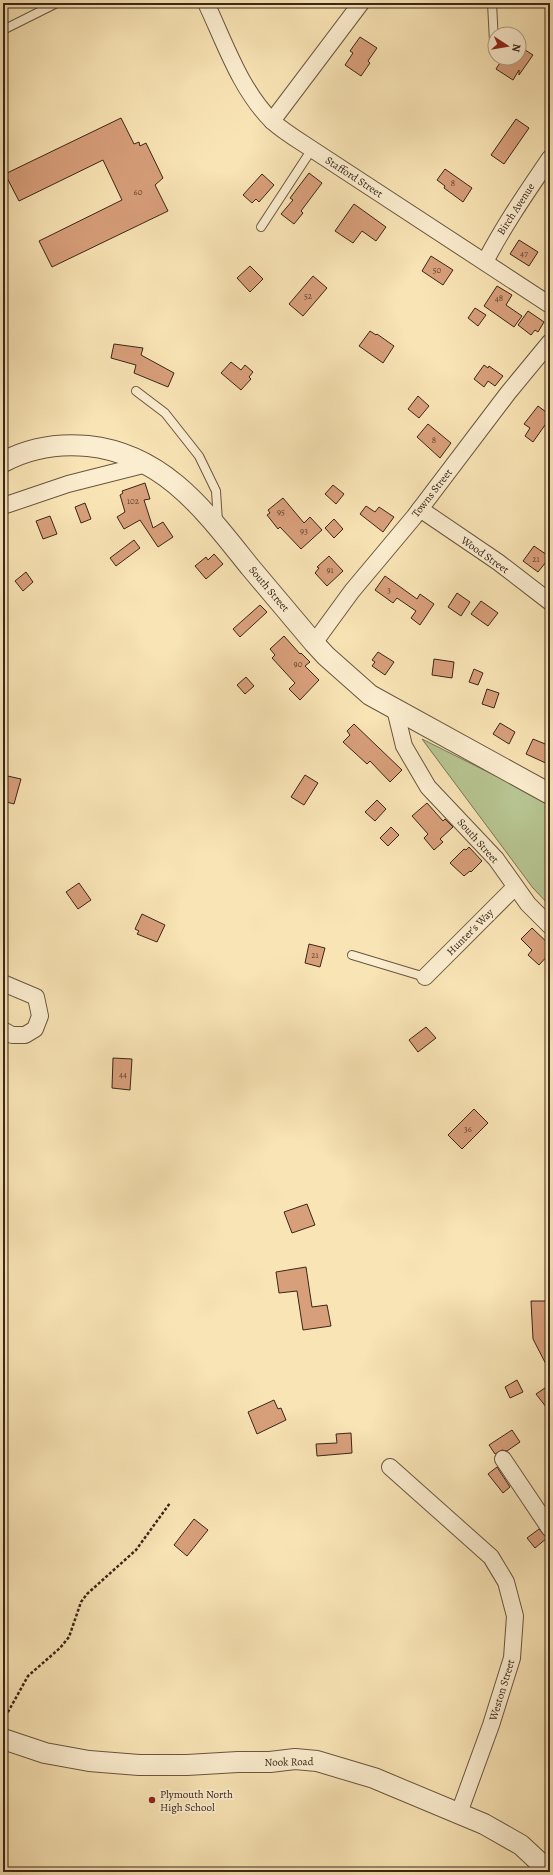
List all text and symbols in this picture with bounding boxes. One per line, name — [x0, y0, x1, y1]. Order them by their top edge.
north arrow — [487, 26, 527, 66]
text: N — [508, 42, 524, 53]
street label: Stafford Street — [322, 153, 386, 201]
house number: 8 — [451, 177, 455, 189]
street label: Birch Avenue — [494, 180, 538, 238]
house number: 60 — [134, 186, 143, 198]
house number: 47 — [520, 247, 528, 259]
house number: 50 — [433, 264, 442, 276]
house number: 52 — [304, 290, 313, 302]
house number: 48 — [495, 292, 503, 304]
house number: 8 — [432, 434, 436, 446]
street label: Towns Street — [408, 465, 456, 521]
house number: 102 — [127, 495, 140, 507]
house number: 95 — [277, 506, 285, 518]
house number: 93 — [300, 525, 308, 537]
street label: Wood Street — [457, 532, 512, 577]
house number: 21 — [532, 553, 540, 565]
street label: South Street — [245, 563, 293, 615]
house number: 91 — [326, 564, 334, 576]
house number: 3 — [387, 584, 391, 596]
house number: 90 — [294, 658, 303, 670]
street label: South Street — [454, 815, 502, 867]
street label: Hunter's Way — [443, 905, 497, 959]
house number: 21 — [311, 949, 319, 961]
house number: 44 — [119, 1068, 127, 1080]
house number: 36 — [464, 1123, 472, 1135]
street label: Weston Street — [485, 1657, 519, 1723]
street label: Nook Road — [264, 1754, 314, 1770]
place label: Plymouth North High School — [160, 1787, 233, 1815]
marker: Plymouth North High School — [147, 1795, 157, 1805]

